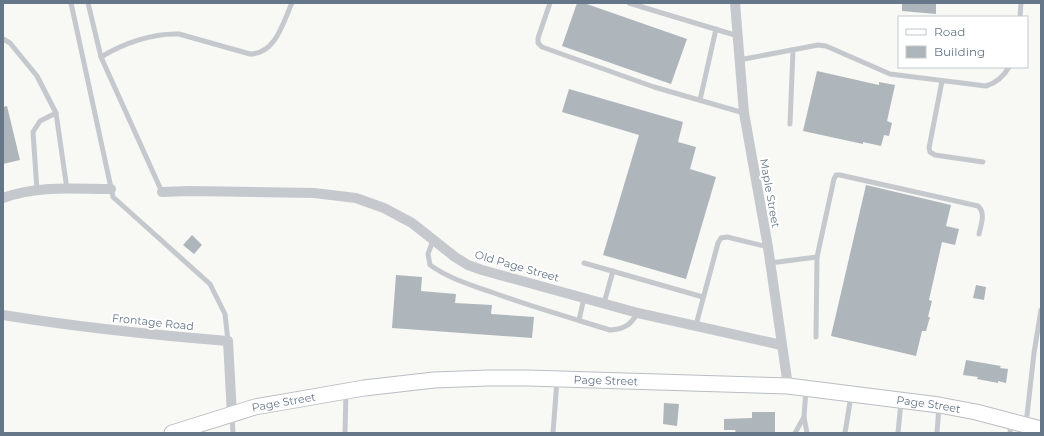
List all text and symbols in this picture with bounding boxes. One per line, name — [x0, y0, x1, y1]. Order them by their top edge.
legend — [898, 16, 1028, 68]
text: Road — [934, 24, 965, 39]
text: Building — [934, 44, 985, 59]
street label: Maple Street — [757, 157, 783, 229]
street label: Old Page Street — [473, 247, 561, 285]
street label: Frontage Road — [111, 311, 195, 333]
street label: Page Street — [573, 372, 639, 388]
street label: Page Street — [251, 389, 317, 414]
street label: Page Street — [896, 393, 962, 416]

